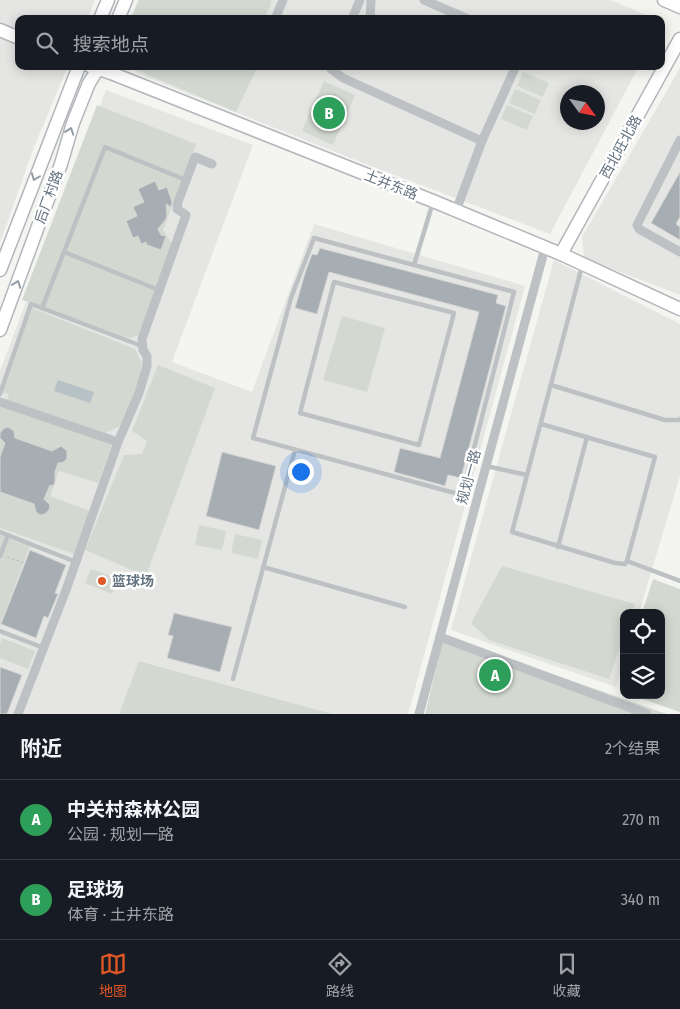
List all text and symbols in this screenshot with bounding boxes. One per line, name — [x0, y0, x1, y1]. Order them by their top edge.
search box — [15, 15, 665, 70]
icon: search — [33, 29, 61, 57]
text: 搜索地点 — [73, 33, 149, 56]
north arrow — [560, 85, 605, 130]
pin: B — [313, 94, 345, 132]
street label: 西北旺北路 — [597, 112, 645, 182]
one-way arrow — [64, 127, 74, 136]
street label: 土井东路 — [362, 167, 420, 203]
street label: 后厂村路 — [31, 168, 67, 226]
one-way arrow — [31, 172, 41, 180]
one-way arrow — [11, 280, 21, 289]
street label: 规划一路 — [454, 448, 484, 506]
your location — [288, 459, 314, 485]
place label: 篮球场 — [112, 573, 154, 590]
marker: 篮球场 — [96, 575, 108, 587]
map controls — [620, 609, 665, 699]
button: locate — [620, 609, 665, 654]
button: layers — [620, 654, 665, 699]
pin: A — [479, 656, 511, 694]
text: 附近 — [20, 736, 62, 762]
text: 2个结果 — [605, 739, 660, 758]
text: 中关村森林公园 — [67, 798, 200, 821]
text: A — [32, 810, 40, 829]
text: 270 m — [622, 810, 660, 829]
text: 公园 · 规划一路 — [67, 825, 174, 844]
text: 足球场 — [67, 878, 124, 901]
text: B — [32, 890, 40, 909]
text: 340 m — [621, 890, 660, 909]
text: 体育 · 土井东路 — [67, 905, 174, 924]
tab: 地图 — [99, 950, 127, 1000]
tab: 路线 — [326, 950, 354, 1000]
tab: 收藏 — [553, 950, 581, 1000]

